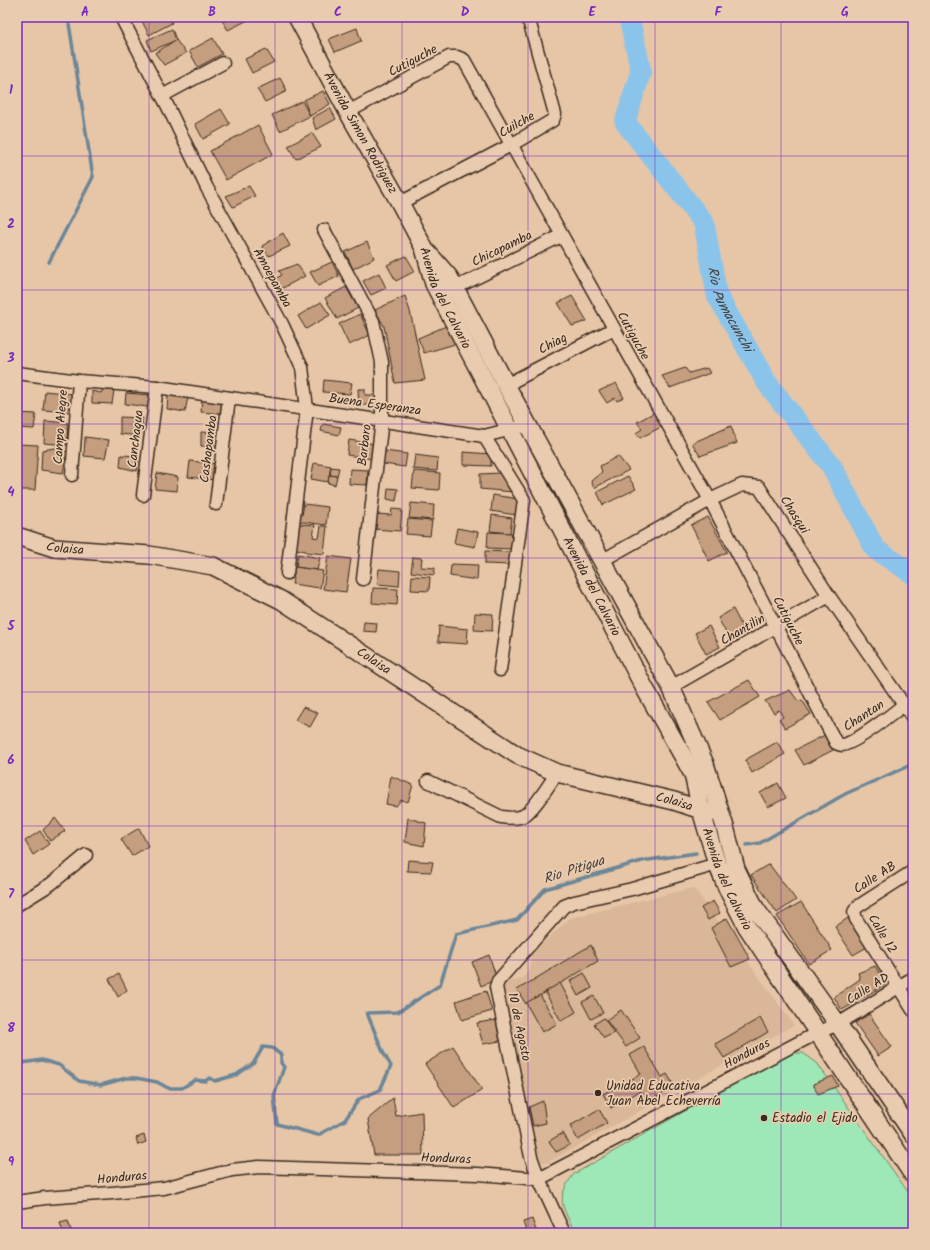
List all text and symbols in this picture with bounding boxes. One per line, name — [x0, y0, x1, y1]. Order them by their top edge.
text: A — [81, 2, 89, 23]
text: B — [208, 2, 216, 23]
text: C — [334, 2, 342, 23]
text: D — [461, 2, 470, 23]
text: E — [588, 2, 596, 23]
text: F — [714, 2, 722, 23]
text: G — [841, 2, 849, 23]
street label: Cutiguche — [385, 39, 442, 83]
street label: Avenida Simon Rodriguez — [318, 68, 403, 198]
text: 1 — [9, 80, 13, 101]
street label: Cuilche — [495, 106, 539, 144]
text: 2 — [7, 214, 15, 235]
street label: Chicapamba — [468, 225, 536, 273]
street label: Amoepamba — [247, 244, 297, 312]
street label: Avenida del Calvario — [414, 245, 477, 353]
water label: Rio Pumacunchi — [701, 265, 760, 359]
street label: Cutiguche — [611, 308, 655, 364]
street label: Chiag — [535, 328, 571, 360]
text: 3 — [6, 348, 15, 369]
street label: Buena Esperanza — [327, 388, 423, 422]
street label: Campo Alegre — [48, 389, 74, 465]
street label: Canchagua — [122, 409, 150, 469]
street label: Cashapamba — [194, 414, 224, 484]
street label: Barbaro — [352, 423, 378, 467]
text: 4 — [7, 482, 15, 503]
street label: Chasqui — [774, 492, 815, 539]
street label: Avenida del Calvario — [557, 533, 626, 640]
street label: Colaisa — [43, 536, 85, 561]
street label: Cutiguche — [767, 593, 809, 650]
street label: Chantilin — [716, 609, 770, 651]
text: 5 — [7, 616, 16, 637]
street label: Colaisa — [352, 642, 395, 680]
street label: Chantan — [839, 695, 889, 737]
text: 6 — [7, 750, 15, 771]
street label: Colaisa — [654, 786, 696, 817]
street label: Avenida del Calvario — [696, 825, 758, 934]
water label: Rio Pitigua — [541, 849, 609, 890]
street label: Calle AB — [849, 856, 901, 900]
text: 7 — [8, 884, 15, 905]
street label: Calle 12 — [862, 910, 902, 958]
street label: Calle AD — [842, 967, 894, 1011]
street label: 10 de Agosto — [501, 991, 537, 1063]
text: 8 — [7, 1018, 15, 1039]
street label: Honduras — [720, 1033, 774, 1075]
place label: Unidad Educativa Juan Abel Echeverría — [606, 1076, 721, 1112]
marker: Unidad Educativa Juan Abel Echeverría — [593, 1088, 603, 1098]
place label: Estadio el Ejido — [772, 1108, 858, 1129]
marker: Estadio el Ejido — [759, 1113, 769, 1123]
street label: Honduras — [421, 1148, 472, 1170]
text: 9 — [8, 1152, 15, 1173]
street label: Honduras — [96, 1165, 148, 1191]

